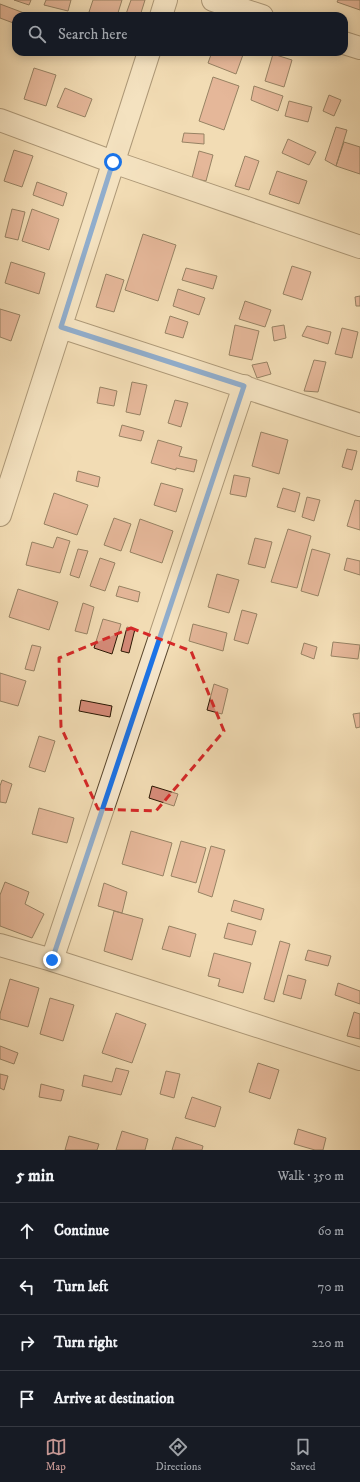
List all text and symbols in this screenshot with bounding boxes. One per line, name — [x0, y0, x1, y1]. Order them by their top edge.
search box — [12, 12, 348, 56]
icon: search — [26, 23, 48, 45]
text: Search here — [58, 25, 127, 44]
route start — [104, 153, 122, 171]
route end — [43, 951, 61, 969]
text: 5 min — [16, 1165, 54, 1187]
text: Walk · 350 m — [277, 1168, 344, 1184]
icon: ahead — [16, 1220, 38, 1242]
text: Continue — [54, 1221, 109, 1240]
text: 60 m — [318, 1223, 344, 1239]
icon: left — [16, 1276, 38, 1298]
text: Turn left — [54, 1277, 108, 1296]
text: 70 m — [318, 1279, 344, 1295]
icon: right — [16, 1332, 38, 1354]
text: Turn right — [54, 1333, 117, 1352]
text: 220 m — [312, 1335, 344, 1351]
icon: arrive — [16, 1388, 38, 1410]
text: Arrive at destination — [54, 1389, 174, 1408]
tab: Map — [45, 1436, 67, 1474]
tab: Directions — [156, 1436, 201, 1474]
tab: Saved — [290, 1436, 315, 1474]

